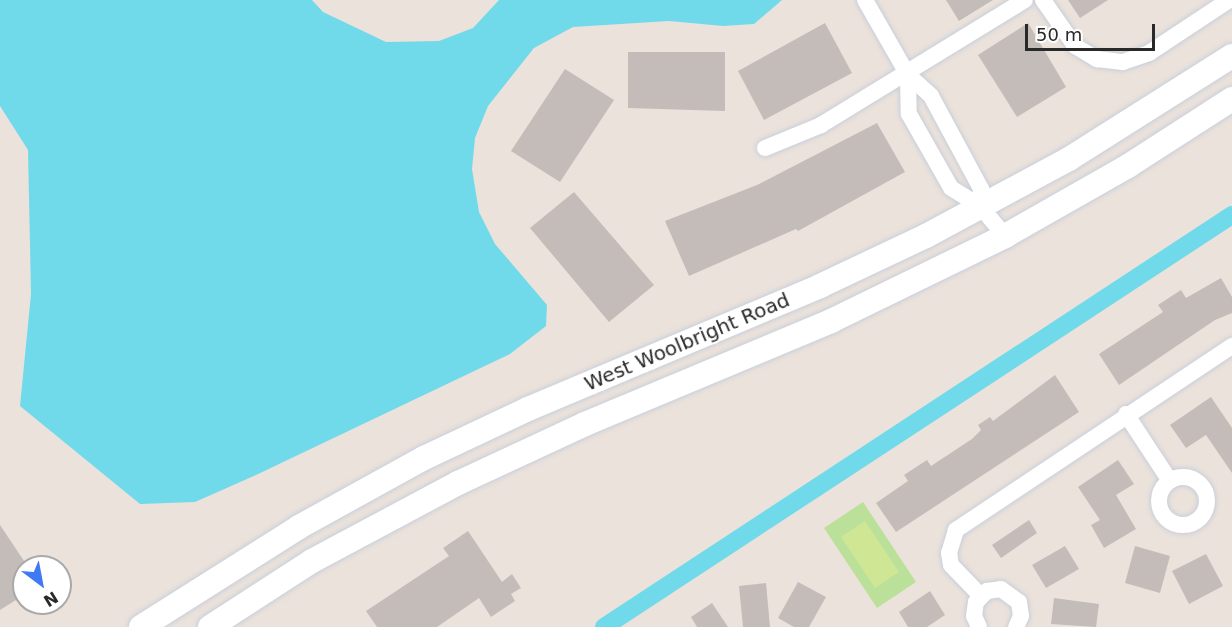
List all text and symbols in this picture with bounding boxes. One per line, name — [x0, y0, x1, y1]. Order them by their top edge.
scale bar — [1028, 12, 1158, 50]
text: 50 m — [1036, 24, 1082, 45]
street label: West Woolbright Road — [581, 288, 793, 396]
north arrow — [12, 555, 72, 615]
text: N — [40, 587, 61, 611]

